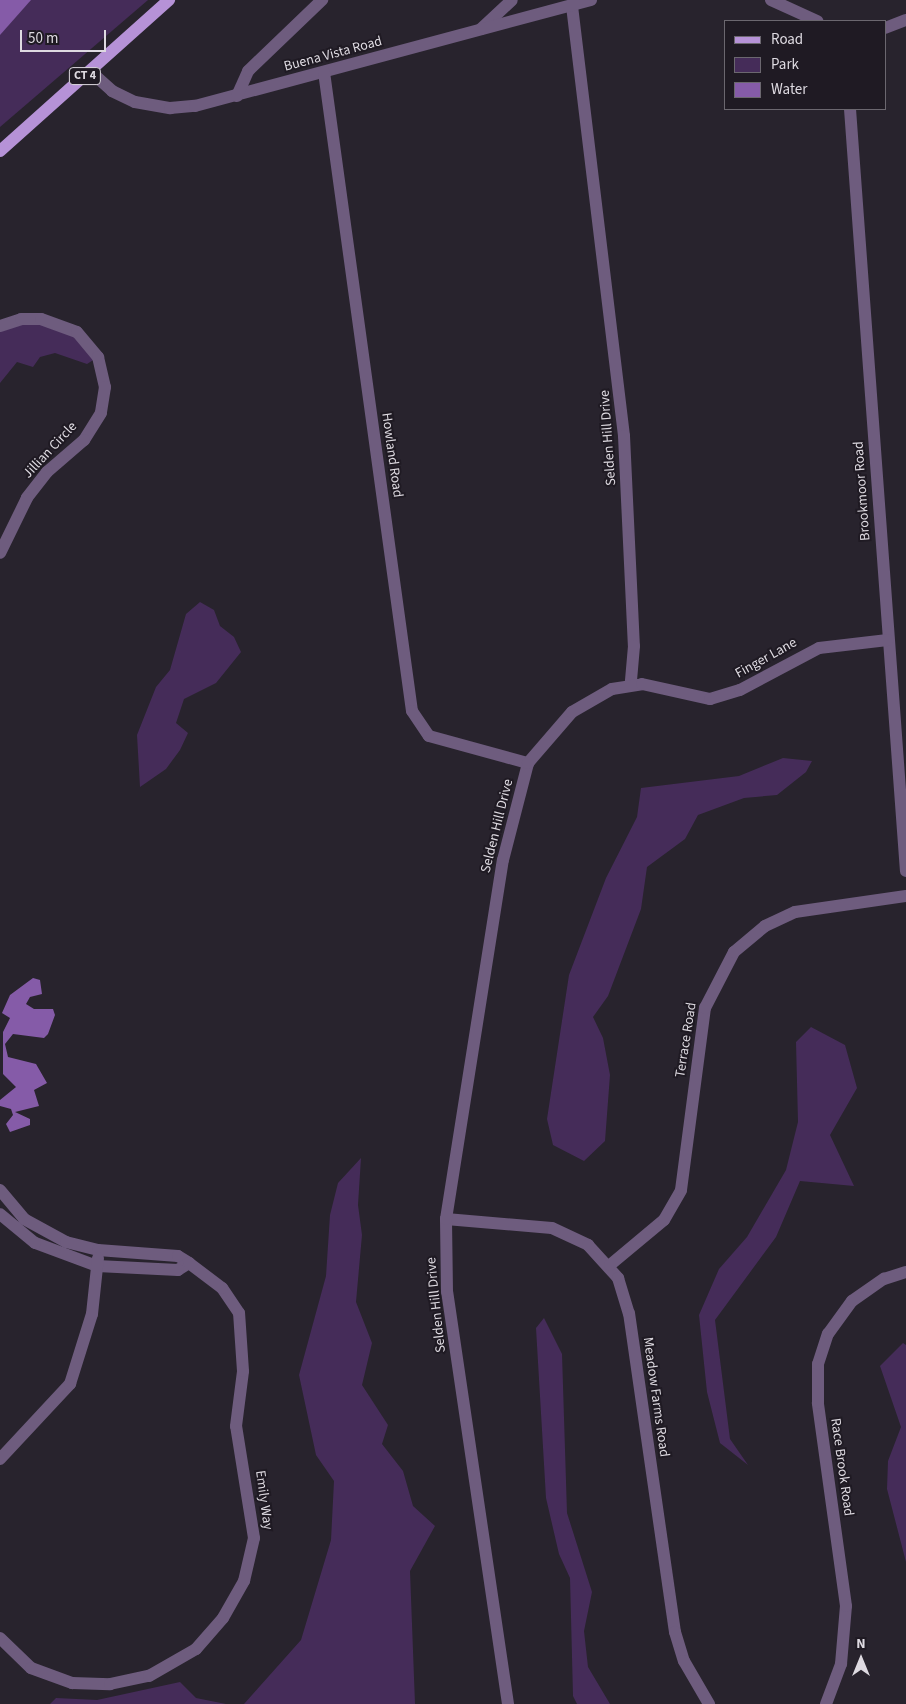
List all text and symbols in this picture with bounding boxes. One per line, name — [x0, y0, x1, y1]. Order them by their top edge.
scale bar — [22, 20, 109, 52]
legend — [724, 20, 886, 110]
text: 50 m — [28, 28, 58, 49]
text: Road — [771, 29, 803, 50]
street label: Buena Vista Road — [282, 33, 384, 75]
text: Park — [771, 54, 799, 75]
road number: CT 4 — [69, 66, 101, 85]
text: Water — [771, 79, 807, 100]
street label: Selden Hill Drive — [596, 390, 620, 486]
street label: Howland Road — [378, 411, 406, 499]
street label: Jillian Circle — [20, 418, 80, 482]
street label: Brookmoor Road — [850, 441, 874, 541]
street label: Finger Lane — [732, 634, 800, 682]
street label: Selden Hill Drive — [477, 777, 517, 875]
street label: Terrace Road — [672, 1001, 700, 1079]
street label: Selden Hill Drive — [423, 1256, 449, 1354]
street label: Meadow Farms Road — [639, 1336, 673, 1458]
street label: Race Brook Road — [827, 1417, 857, 1517]
street label: Emily Way — [252, 1469, 276, 1531]
north arrow — [836, 1634, 886, 1684]
text: N — [856, 1634, 866, 1654]

